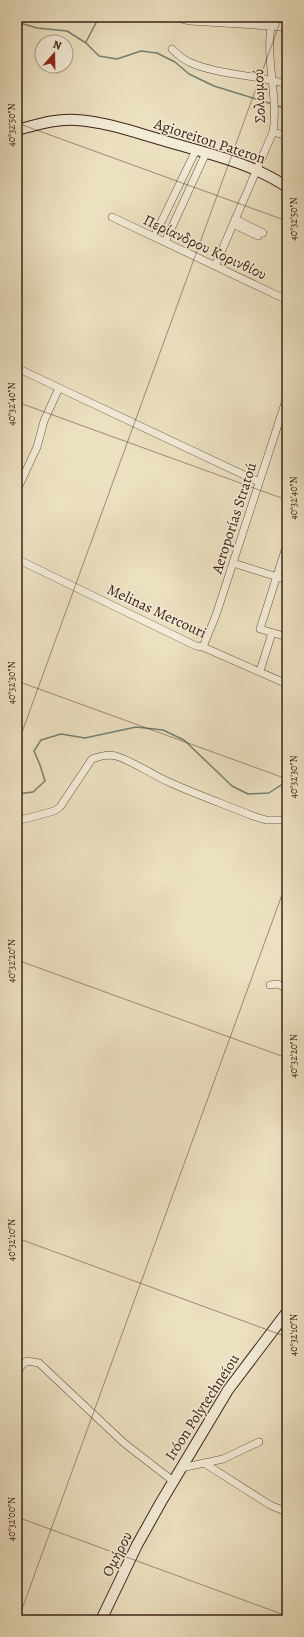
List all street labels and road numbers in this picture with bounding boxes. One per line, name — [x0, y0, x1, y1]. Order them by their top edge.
street label: Σολωμού — [248, 68, 270, 124]
street label: Agioreiton Pateron — [151, 113, 268, 168]
street label: Περίανδρου Κορινθίου — [140, 210, 270, 284]
street label: Aeroporías Stratoú — [206, 459, 262, 577]
street label: Melinas Mercouri — [104, 579, 210, 643]
street label: Iróon Polytechneíou — [160, 1349, 244, 1464]
street label: Ομήρου — [97, 1528, 137, 1580]

